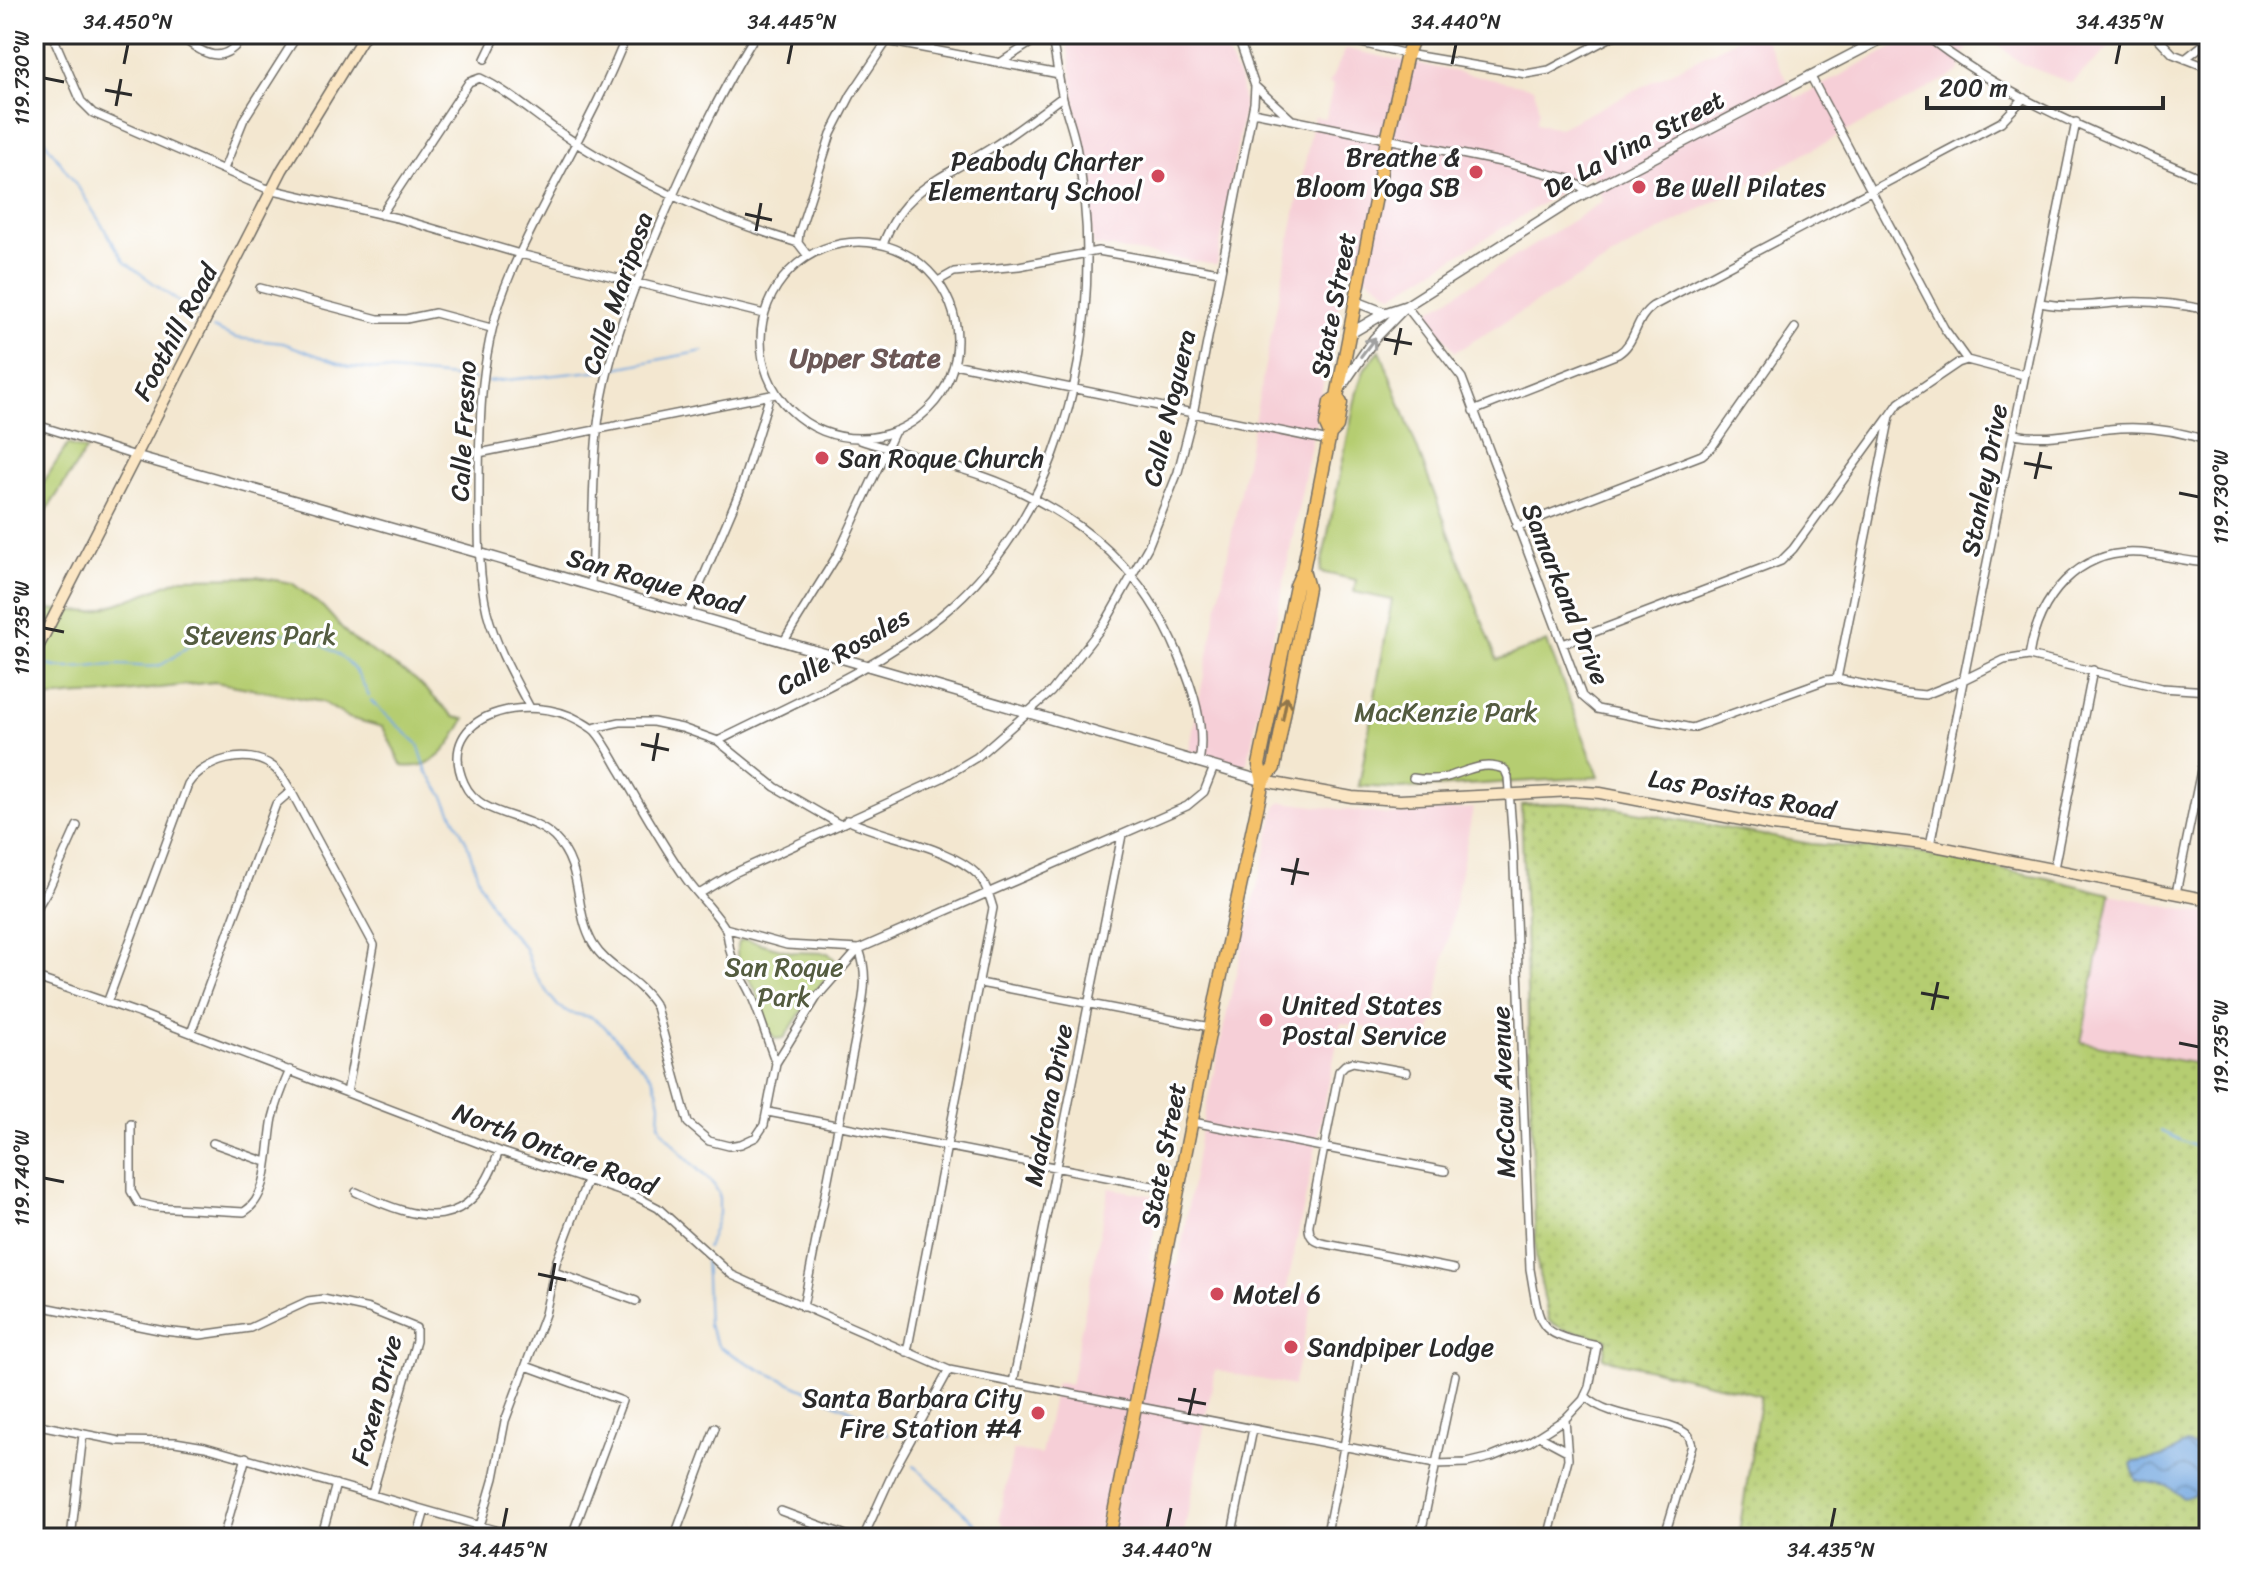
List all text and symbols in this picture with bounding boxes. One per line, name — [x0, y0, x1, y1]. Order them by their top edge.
text: 34.450°N — [83, 5, 173, 40]
text: 34.445°N — [747, 5, 837, 40]
text: 34.440°N — [1411, 5, 1501, 40]
text: 34.435°N — [2076, 5, 2164, 40]
text: 119.730°W — [5, 30, 40, 125]
scale bar — [1927, 60, 2163, 110]
text: 200 m — [1939, 67, 2008, 109]
street label: De La Vina Street — [1535, 77, 1733, 211]
place label: Breathe & Bloom Yoga SB — [1296, 134, 1460, 210]
place label: Peabody Charter Elementary School — [927, 138, 1143, 214]
marker: Breathe & Bloom Yoga SB — [1467, 163, 1485, 181]
place label: Be Well Pilates — [1655, 164, 1826, 210]
marker: Peabody Charter Elementary School — [1149, 167, 1167, 185]
marker: Be Well Pilates — [1630, 178, 1648, 196]
street label: Calle Mariposa — [568, 205, 666, 381]
street label: State Street — [1296, 228, 1370, 382]
street label: Foothill Road — [119, 253, 232, 409]
street label: Calle Noguera — [1129, 325, 1209, 491]
district label: Upper State — [790, 333, 941, 382]
one-way arrow — [1360, 337, 1377, 358]
street label: Calle Fresno — [436, 360, 490, 502]
street label: Stanley Drive — [1947, 400, 2021, 560]
place label: San Roque Church — [838, 435, 1044, 481]
marker: San Roque Church — [813, 449, 831, 467]
text: 119.730°W — [2204, 449, 2239, 544]
street label: Samarkand Drive — [1508, 496, 1624, 692]
street label: San Roque Road — [562, 534, 751, 629]
text: 119.735°W — [5, 580, 40, 675]
street label: Calle Rosales — [767, 594, 919, 708]
park label: Stevens Park — [184, 612, 336, 658]
park label: MacKenzie Park — [1354, 689, 1538, 735]
one-way arrow — [1279, 696, 1294, 722]
street label: Las Positas Road — [1645, 755, 1842, 833]
park label: San Roque Park — [724, 944, 844, 1020]
place label: United States Postal Service — [1282, 982, 1447, 1058]
text: 119.735°W — [2204, 999, 2239, 1094]
street label: McCaw Avenue — [1477, 1005, 1529, 1179]
marker: United States Postal Service — [1257, 1011, 1275, 1029]
street label: Madrona Drive — [1010, 1020, 1086, 1190]
street label: State Street — [1126, 1078, 1200, 1232]
street label: North Ontare Road — [446, 1089, 666, 1210]
text: 119.740°W — [5, 1129, 40, 1226]
place label: Motel 6 — [1233, 1271, 1321, 1317]
marker: Motel 6 — [1208, 1285, 1226, 1303]
place label: Sandpiper Lodge — [1307, 1324, 1494, 1370]
street label: Foxen Drive — [336, 1330, 416, 1470]
marker: Sandpiper Lodge — [1282, 1338, 1300, 1356]
place label: Santa Barbara City Fire Station #4 — [802, 1375, 1022, 1451]
marker: Santa Barbara City Fire Station #4 — [1029, 1404, 1047, 1422]
text: 34.445°N — [458, 1533, 548, 1568]
text: 34.440°N — [1122, 1533, 1212, 1568]
text: 34.435°N — [1787, 1533, 1875, 1568]

